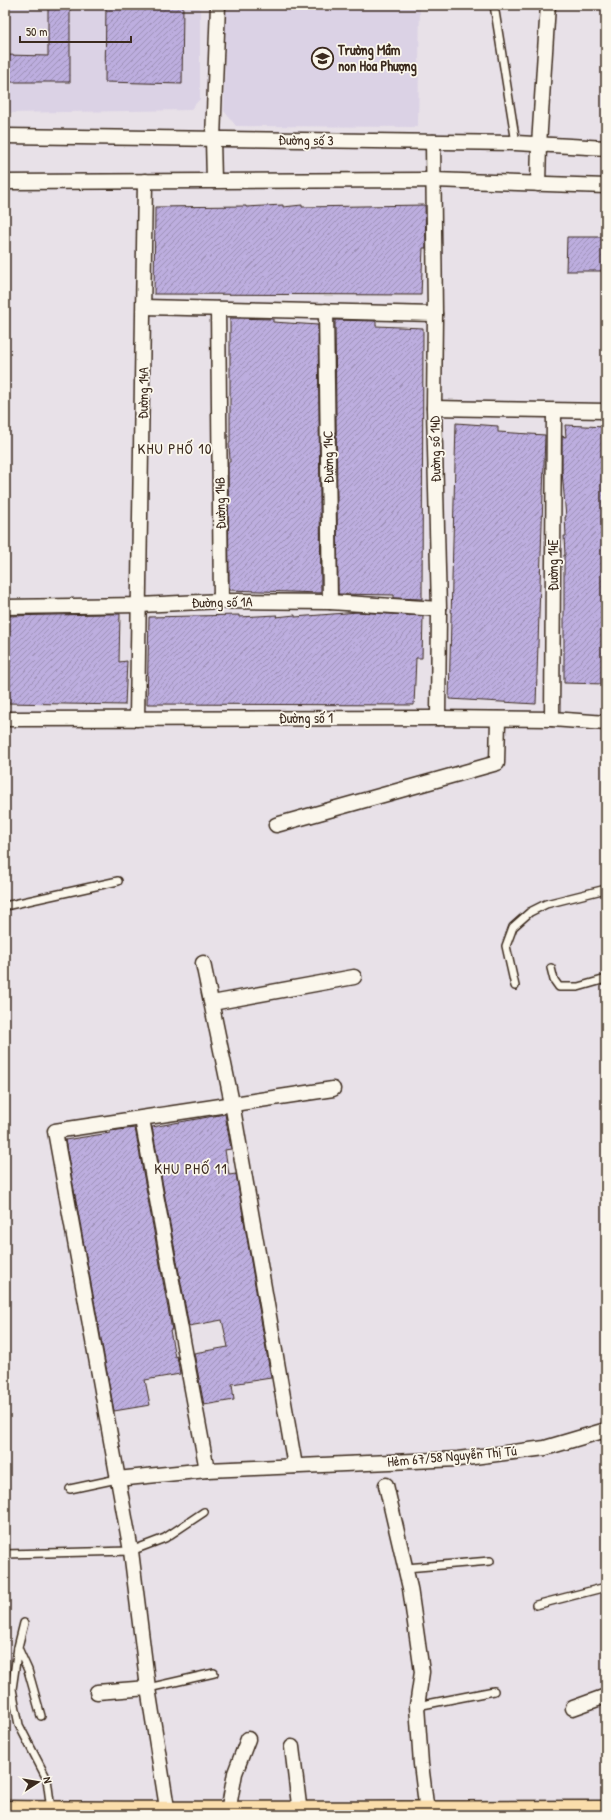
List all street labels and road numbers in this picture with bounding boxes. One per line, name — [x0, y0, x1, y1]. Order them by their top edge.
street label: Đường số 3 — [278, 130, 334, 150]
street label: Đường 14A — [133, 367, 153, 419]
street label: Đường số 14D — [424, 416, 446, 482]
street label: Đường 14C — [318, 430, 338, 484]
street label: Đường 14B — [210, 477, 230, 529]
street label: Đường 14E — [543, 539, 563, 591]
street label: Đường số 1A — [191, 591, 253, 613]
street label: Đường số 1 — [279, 708, 333, 728]
street label: Hẻm 67/58 Nguyễn Thị Tú — [386, 1440, 518, 1472]

